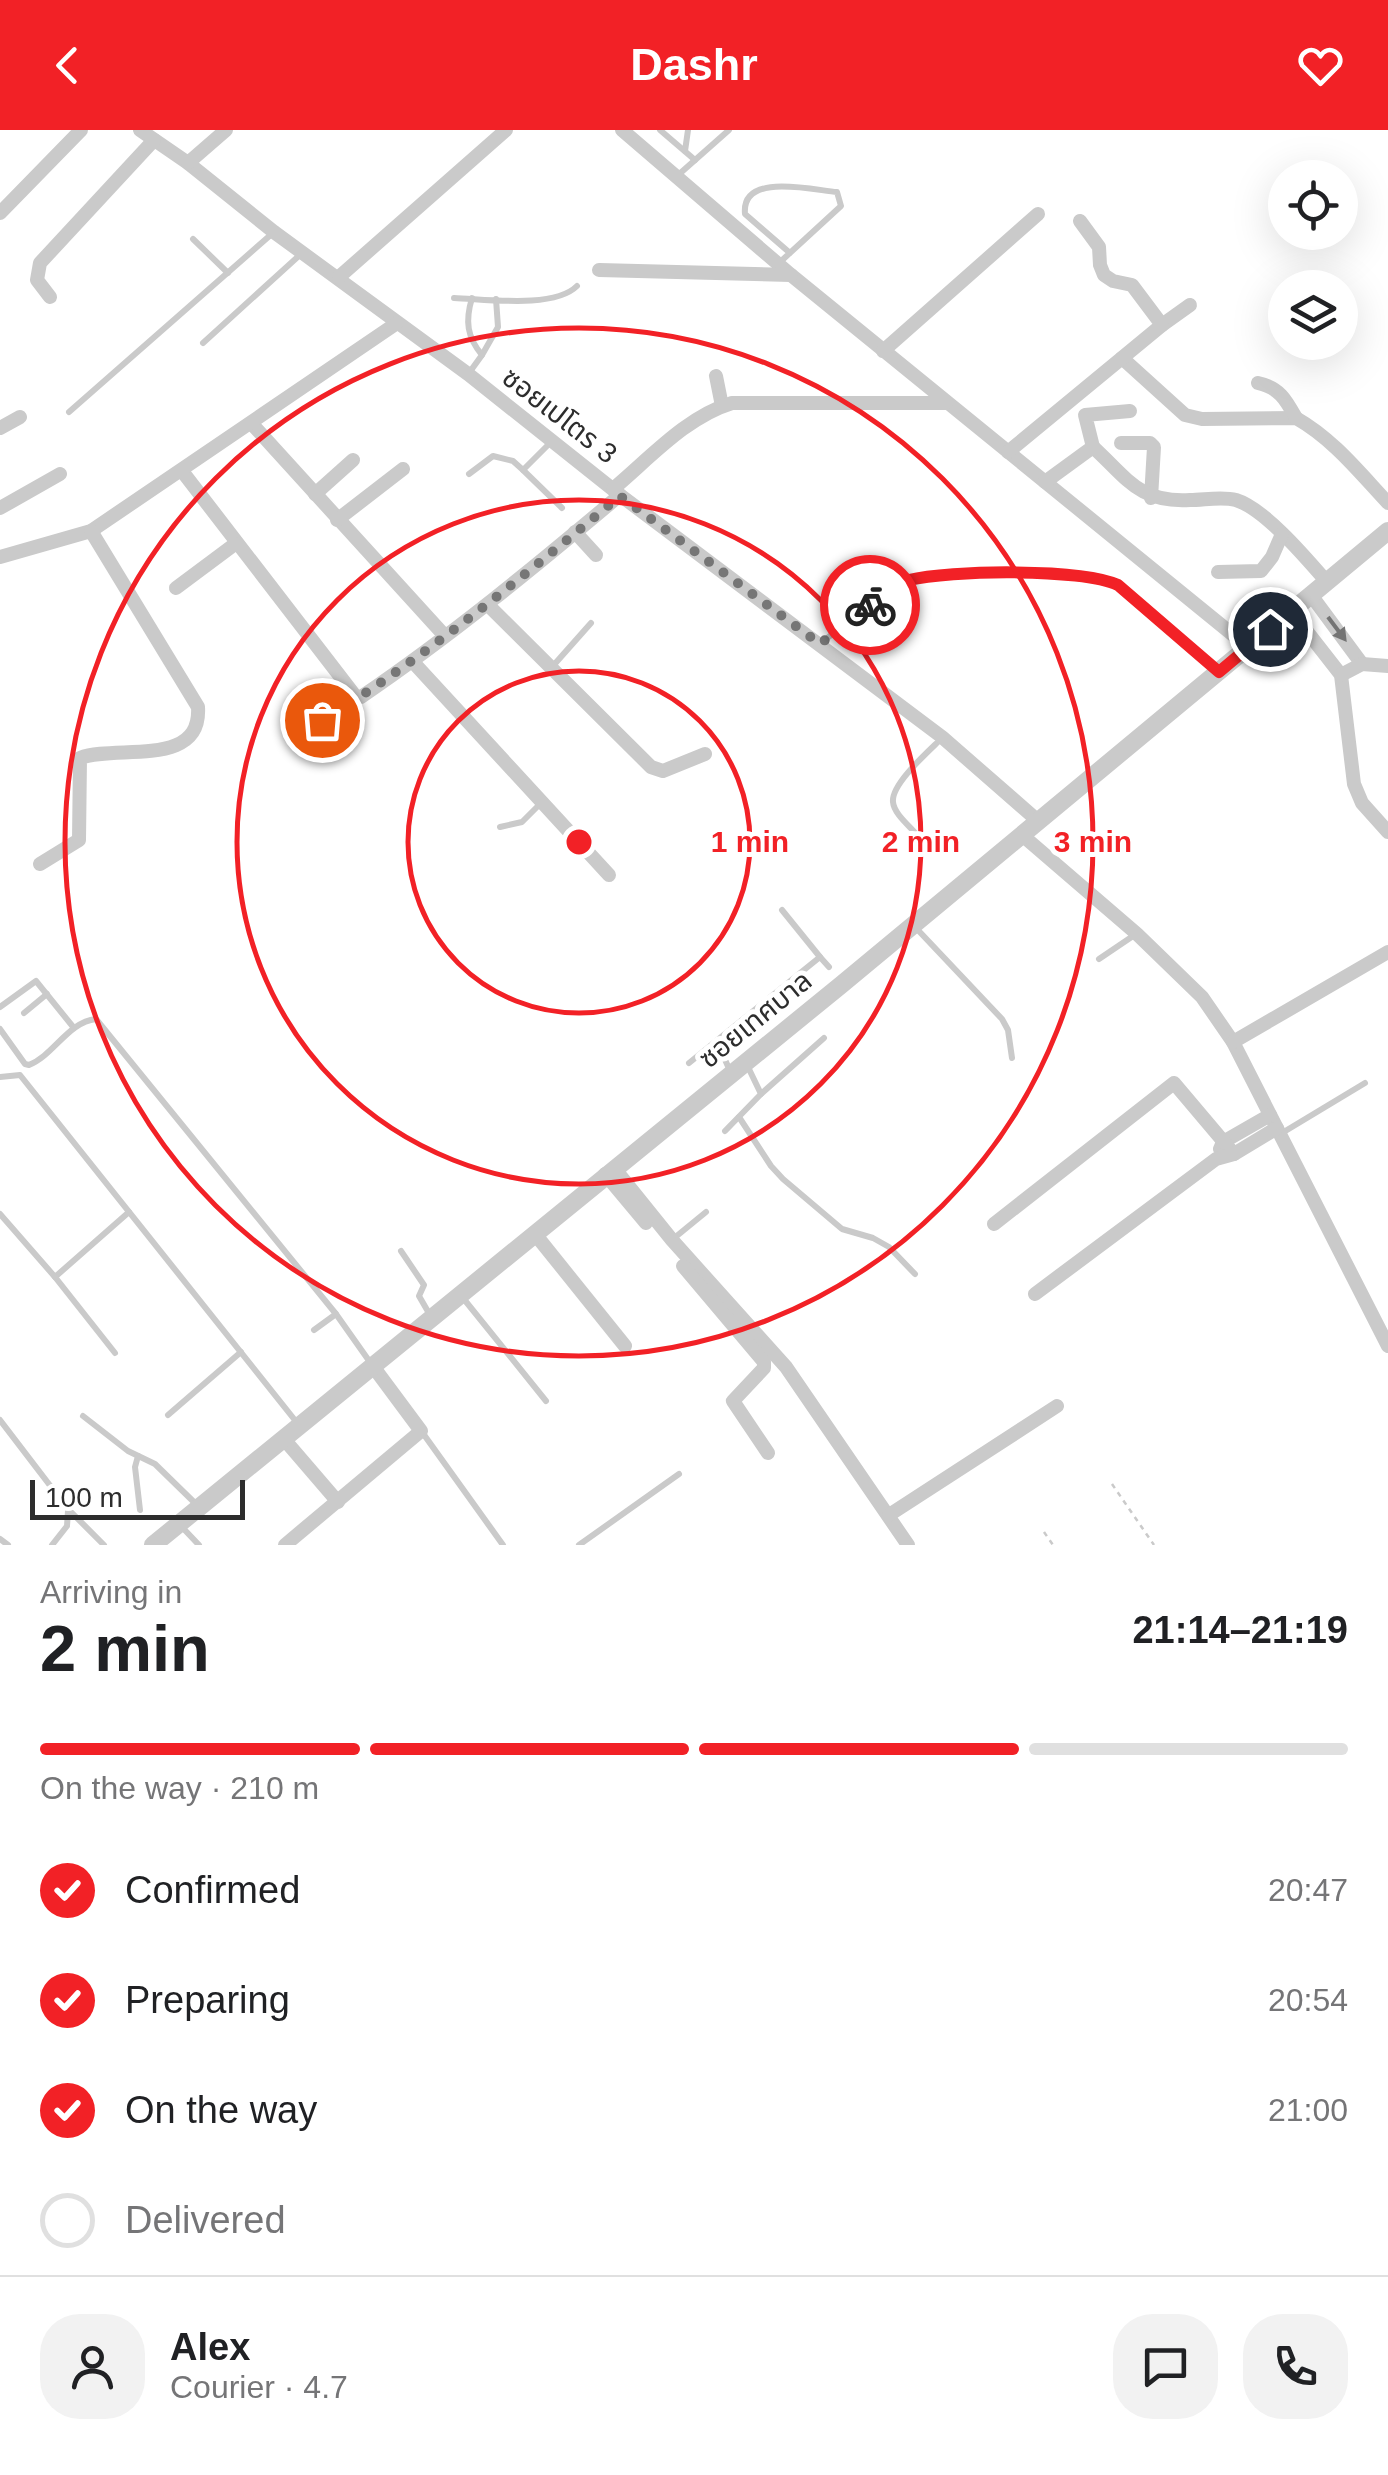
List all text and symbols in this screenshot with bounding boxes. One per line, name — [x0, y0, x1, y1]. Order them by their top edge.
icon: back — [40, 38, 95, 93]
icon: heart — [1293, 38, 1348, 93]
text: Dashr — [630, 39, 758, 90]
map controls — [1268, 160, 1358, 360]
button: locate — [1268, 160, 1358, 250]
button: layers — [1268, 270, 1358, 360]
street label: ซอยเปโตร 3 — [496, 361, 623, 470]
courier — [820, 555, 920, 655]
icon: bike — [843, 578, 898, 633]
pin — [1228, 587, 1313, 672]
icon: home — [1243, 602, 1298, 657]
one-way arrow — [1326, 616, 1346, 642]
pin — [280, 678, 365, 763]
icon: bag — [295, 693, 350, 748]
centre of rings — [561, 824, 597, 860]
text: 1 min — [711, 825, 789, 858]
text: 2 min — [882, 825, 960, 858]
text: 3 min — [1054, 825, 1132, 858]
street label: ซอยเทศบาล — [693, 965, 818, 1074]
scale bar — [30, 1475, 245, 1520]
text: 100 m — [45, 1482, 123, 1513]
text: Arriving in — [40, 1574, 182, 1610]
text: 21:14–21:19 — [1132, 1609, 1348, 1651]
text: 2 min — [40, 1612, 210, 1685]
text: On the way · 210 m — [40, 1770, 319, 1806]
icon: check — [40, 1863, 95, 1918]
text: Confirmed — [125, 1869, 300, 1911]
text: 20:47 — [1268, 1872, 1348, 1908]
icon: check — [40, 1973, 95, 2028]
text: Preparing — [125, 1979, 290, 2021]
text: 20:54 — [1268, 1982, 1348, 2018]
icon: check — [40, 2083, 95, 2138]
text: On the way — [125, 2089, 317, 2131]
text: 21:00 — [1268, 2092, 1348, 2128]
text: Delivered — [125, 2199, 286, 2241]
button: person — [40, 2314, 145, 2419]
button: chat — [1113, 2314, 1218, 2419]
button: phone — [1243, 2314, 1348, 2419]
text: Alex — [170, 2326, 250, 2368]
text: Courier · 4.7 — [170, 2369, 348, 2405]

